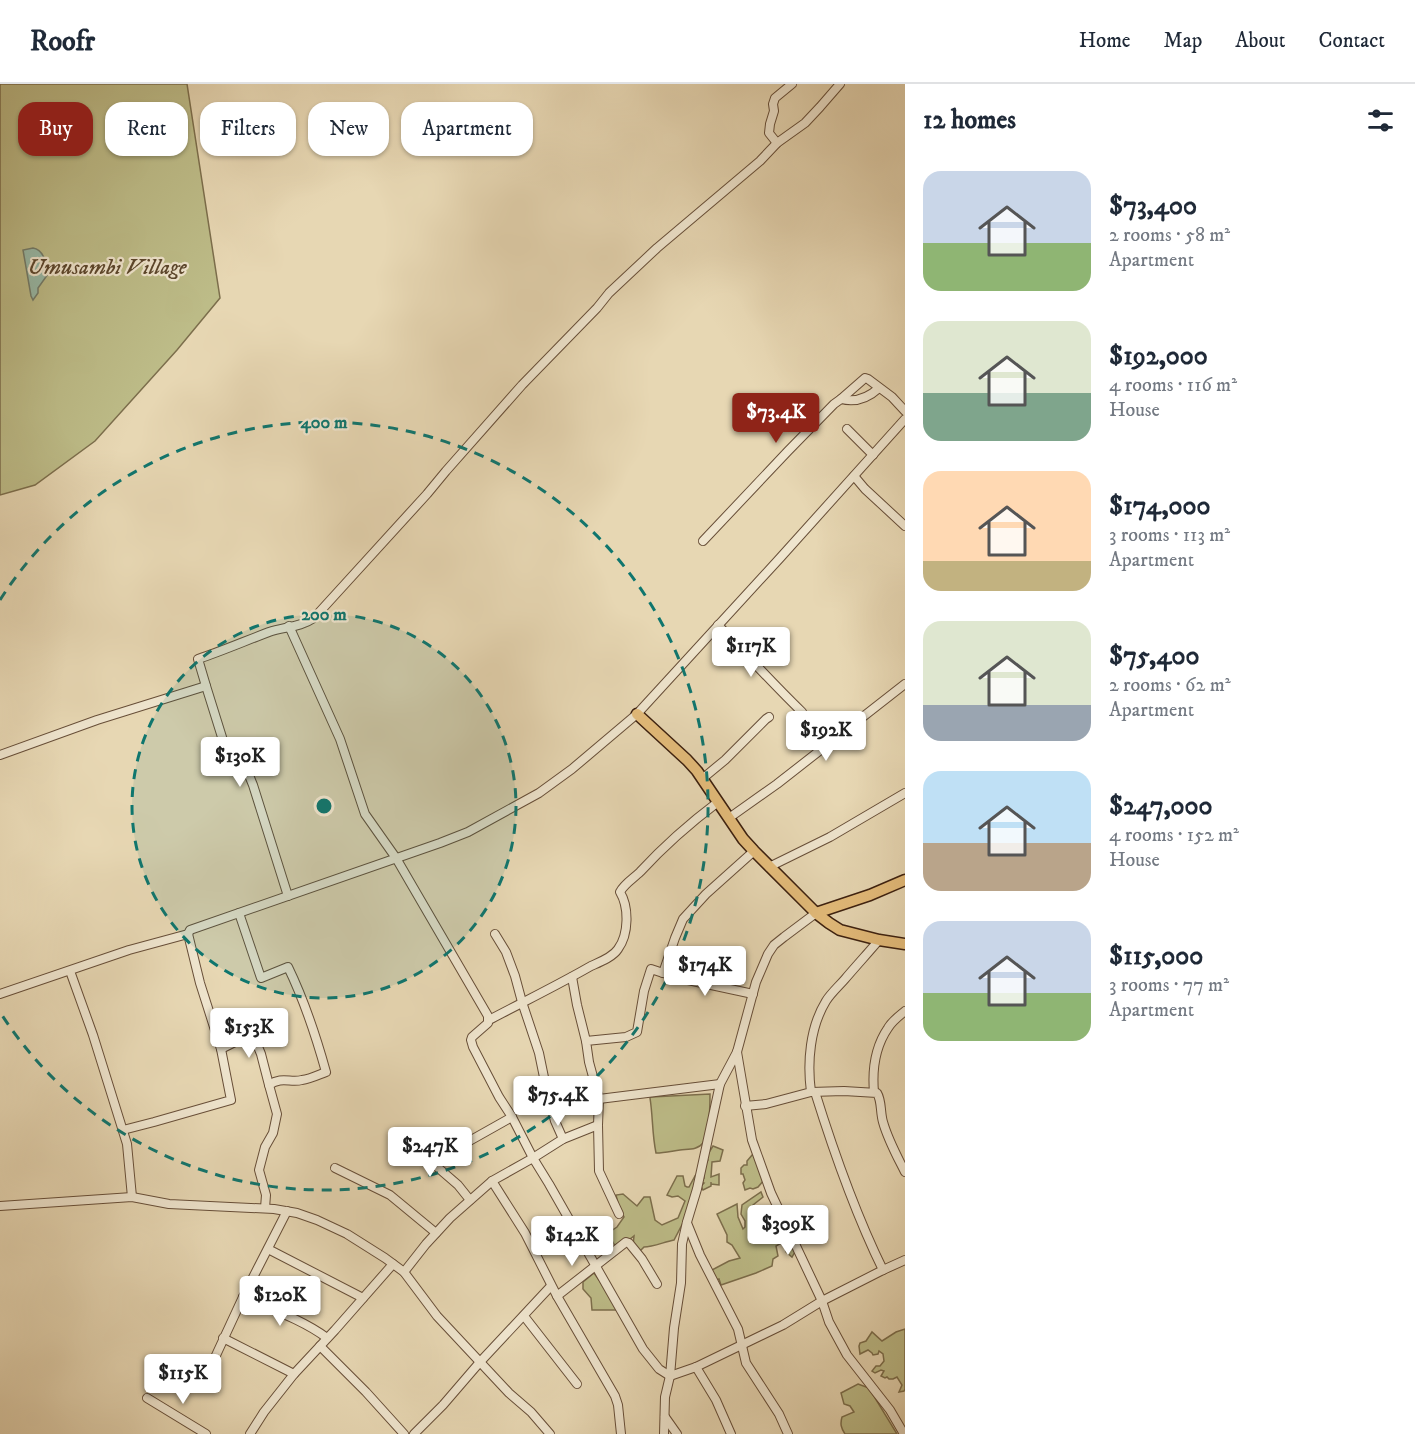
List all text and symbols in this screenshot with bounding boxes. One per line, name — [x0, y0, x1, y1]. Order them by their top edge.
text: Roofr — [30, 24, 95, 59]
text: Home — [1079, 28, 1131, 54]
text: Map — [1164, 28, 1202, 54]
text: About — [1235, 28, 1286, 54]
text: Contact — [1319, 28, 1385, 54]
chip: Buy — [18, 102, 93, 156]
chip: Rent — [105, 102, 188, 156]
chip: Filters — [200, 102, 296, 156]
chip: New — [308, 102, 389, 156]
chip: Apartment — [401, 102, 533, 156]
text: 12 homes — [923, 104, 1016, 137]
icon: filters — [1364, 104, 1397, 137]
text: $73,400 — [1109, 190, 1197, 223]
icon: home — [971, 195, 1043, 267]
text: 2 rooms · 58 m² — [1109, 223, 1230, 248]
text: Apartment — [1109, 248, 1194, 273]
park label: Umusambi Village — [28, 254, 187, 281]
text: $192,000 — [1109, 340, 1208, 373]
icon: home — [971, 345, 1043, 417]
text: 4 rooms · 116 m² — [1109, 373, 1237, 398]
pin: $73.4K — [727, 393, 825, 444]
text: House — [1109, 398, 1160, 423]
text: $73.4K — [746, 400, 806, 425]
text: 400 m — [299, 412, 348, 434]
text: $174,000 — [1109, 490, 1211, 523]
icon: home — [971, 495, 1043, 567]
text: 3 rooms · 113 m² — [1109, 523, 1230, 548]
text: Apartment — [1109, 548, 1194, 573]
text: 200 m — [301, 604, 347, 626]
pin: $117K — [709, 627, 793, 678]
text: $117K — [726, 634, 776, 659]
text: $75,400 — [1109, 640, 1199, 673]
icon: home — [971, 645, 1043, 717]
text: 2 rooms · 62 m² — [1109, 673, 1231, 698]
text: Apartment — [1109, 698, 1194, 723]
pin: $192K — [784, 711, 868, 762]
text: $192K — [800, 718, 852, 743]
pin: $130K — [198, 737, 282, 788]
text: $130K — [215, 744, 265, 769]
text: $247,000 — [1109, 790, 1213, 823]
icon: home — [971, 795, 1043, 867]
centre of rings — [314, 796, 334, 816]
text: 4 rooms · 152 m² — [1109, 823, 1239, 848]
text: House — [1109, 848, 1160, 873]
text: $115,000 — [1109, 940, 1203, 973]
icon: home — [971, 945, 1043, 1017]
pin: $174K — [663, 946, 747, 997]
text: $174K — [678, 953, 732, 978]
text: 3 rooms · 77 m² — [1109, 973, 1229, 998]
text: Apartment — [1109, 998, 1194, 1023]
pin: $153K — [207, 1008, 291, 1059]
text: $153K — [224, 1015, 274, 1040]
pin: $75.4K — [509, 1076, 607, 1127]
text: $75.4K — [527, 1083, 589, 1108]
pin: $247K — [388, 1127, 472, 1178]
text: $247K — [402, 1134, 458, 1159]
pin: $309K — [746, 1205, 830, 1256]
text: $309K — [761, 1212, 815, 1237]
pin: $142K — [530, 1216, 614, 1267]
text: $142K — [545, 1223, 599, 1248]
pin: $120K — [238, 1276, 322, 1327]
text: $120K — [254, 1283, 306, 1308]
pin: $115K — [141, 1354, 225, 1405]
text: $115K — [158, 1361, 208, 1386]

